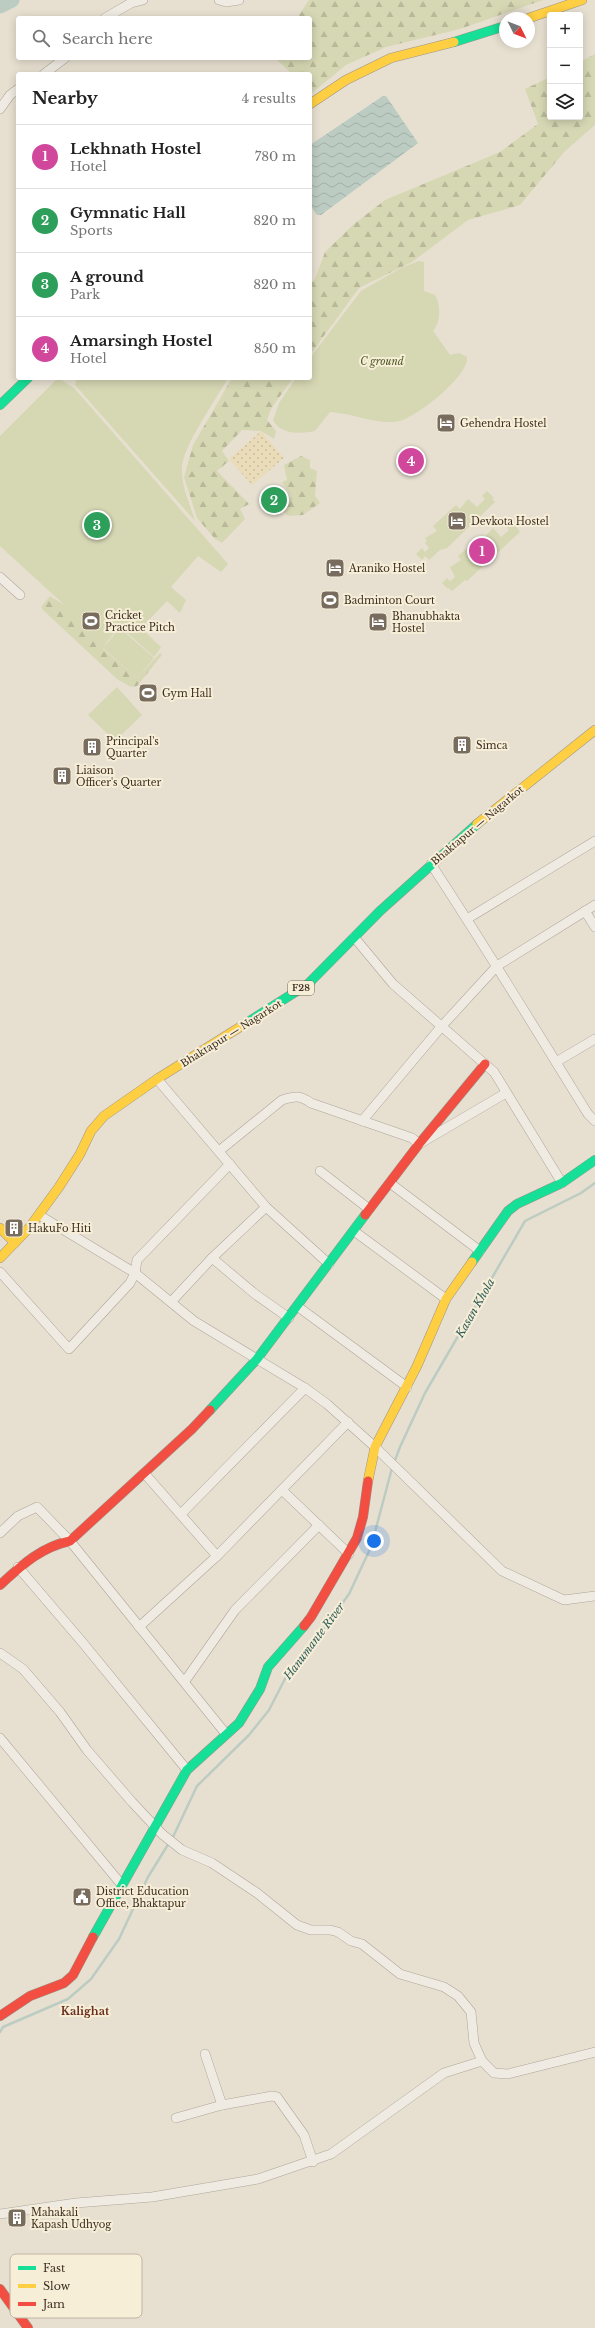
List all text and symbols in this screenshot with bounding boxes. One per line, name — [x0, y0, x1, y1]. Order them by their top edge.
north arrow — [499, 12, 535, 48]
map controls — [547, 12, 583, 120]
button: + — [547, 12, 583, 48]
search box — [16, 16, 312, 60]
icon: search — [30, 27, 52, 49]
text: Search here — [62, 29, 153, 48]
button: − — [547, 48, 583, 84]
button: layers — [547, 84, 583, 120]
text: Nearby — [32, 88, 98, 109]
text: 4 results — [242, 90, 296, 107]
text: Lekhnath Hostel — [70, 139, 201, 158]
text: 1 — [42, 148, 48, 165]
text: 780 m — [255, 148, 296, 165]
text: Hotel — [70, 158, 107, 175]
text: Gymnatic Hall — [70, 203, 186, 222]
text: 2 — [41, 212, 49, 229]
text: 820 m — [253, 212, 296, 229]
text: Sports — [70, 222, 113, 239]
text: A ground — [70, 267, 144, 286]
text: 3 — [41, 276, 49, 293]
text: 820 m — [253, 276, 296, 293]
text: Park — [70, 286, 100, 303]
text: Amarsingh Hostel — [70, 331, 213, 350]
text: 4 — [41, 340, 49, 357]
text: 850 m — [254, 340, 296, 357]
text: Hotel — [70, 350, 107, 367]
park label: C ground — [360, 355, 404, 368]
hotel icon: Gehendra Hostel — [435, 412, 457, 434]
place label: Gehendra Hostel — [460, 417, 547, 430]
pin: 4 — [398, 446, 424, 476]
pin: 2 — [261, 485, 287, 515]
pin: 3 — [84, 510, 110, 540]
hotel icon: Devkota Hostel — [446, 510, 468, 532]
place label: Devkota Hostel — [471, 515, 549, 528]
pin: 1 — [469, 536, 495, 566]
hotel icon: Araniko Hostel — [324, 557, 346, 579]
place label: Araniko Hostel — [348, 562, 425, 575]
sports icon: Badminton Court — [319, 589, 341, 611]
place label: Badminton Court — [344, 594, 435, 607]
place label: Cricket Practice Pitch — [105, 609, 175, 634]
sports icon: Cricket Practice Pitch — [80, 610, 102, 632]
place label: Bhanubhakta Hostel — [392, 610, 461, 635]
hotel icon: Bhanubhakta Hostel — [367, 611, 389, 633]
sports icon: Gym Hall — [137, 682, 159, 704]
place label: Gym Hall — [162, 687, 212, 700]
building icon: Simca — [451, 734, 473, 756]
place label: Principal's Quarter — [106, 735, 159, 760]
building icon: Principal's Quarter — [81, 736, 103, 758]
place label: Simca — [476, 739, 508, 752]
place label: Liaison Officer's Quarter — [76, 764, 161, 789]
building icon: Liaison Officer's Quarter — [51, 765, 73, 787]
street label: Bhaktapur — Nagarkot — [428, 783, 526, 868]
road number: F28 — [288, 981, 314, 995]
street label: Bhaktapur — Nagarkot — [178, 997, 285, 1070]
building icon: HakuFo Hiti — [3, 1217, 25, 1239]
place label: HakuFo Hiti — [28, 1222, 92, 1235]
water label: Kasan Khola — [452, 1276, 498, 1341]
your location — [364, 1531, 384, 1551]
water label: Hanumante River — [280, 1599, 348, 1683]
place label: District Education Office, Bhaktapur — [96, 1885, 189, 1910]
public building icon: District Education Office, Bhaktapur — [71, 1886, 93, 1908]
district label: Kalighat — [61, 2004, 110, 2018]
place label: Mahakali Kapash Udhyog — [31, 2206, 112, 2231]
building icon: Mahakali Kapash Udhyog — [6, 2207, 28, 2229]
legend — [10, 2254, 142, 2318]
text: Fast — [43, 2261, 66, 2275]
text: Slow — [43, 2279, 71, 2293]
text: Jam — [41, 2297, 65, 2311]

